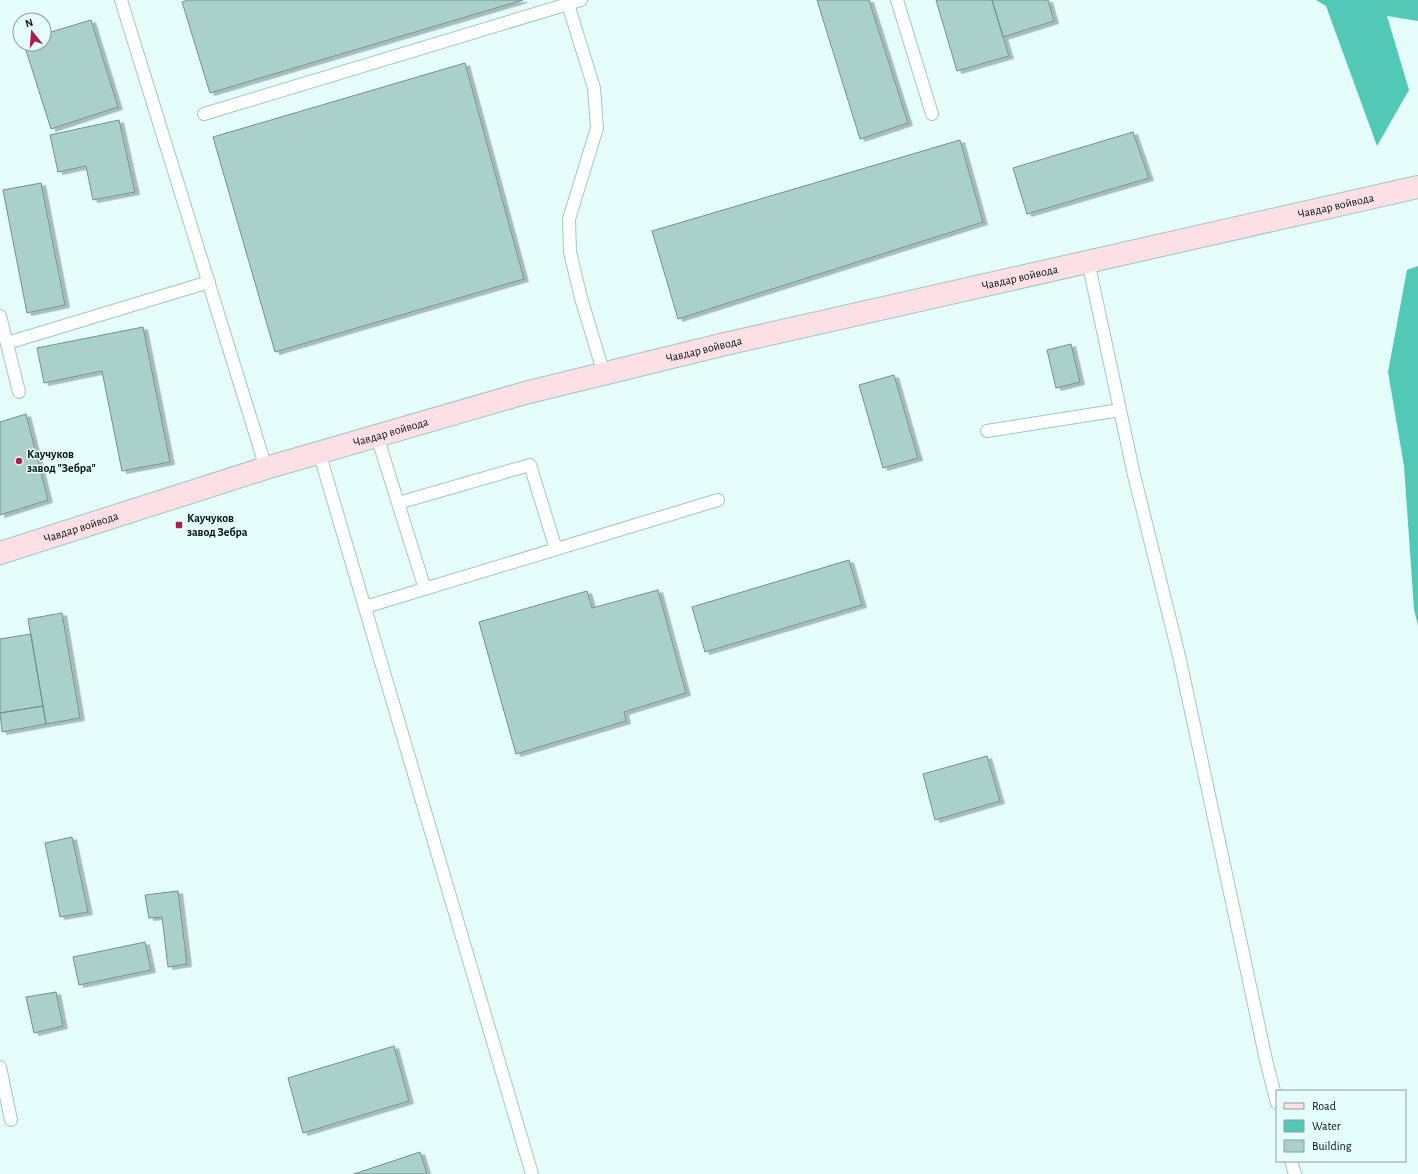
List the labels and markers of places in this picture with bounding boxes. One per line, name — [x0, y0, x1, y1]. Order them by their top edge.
place label: Каучуков завод "Зебра" — [27, 448, 96, 474]
marker: Каучуков завод "Зебра" — [14, 456, 24, 466]
place label: Каучуков завод Зебра — [187, 512, 248, 538]
marker: Каучуков завод Зебра — [174, 520, 184, 530]

